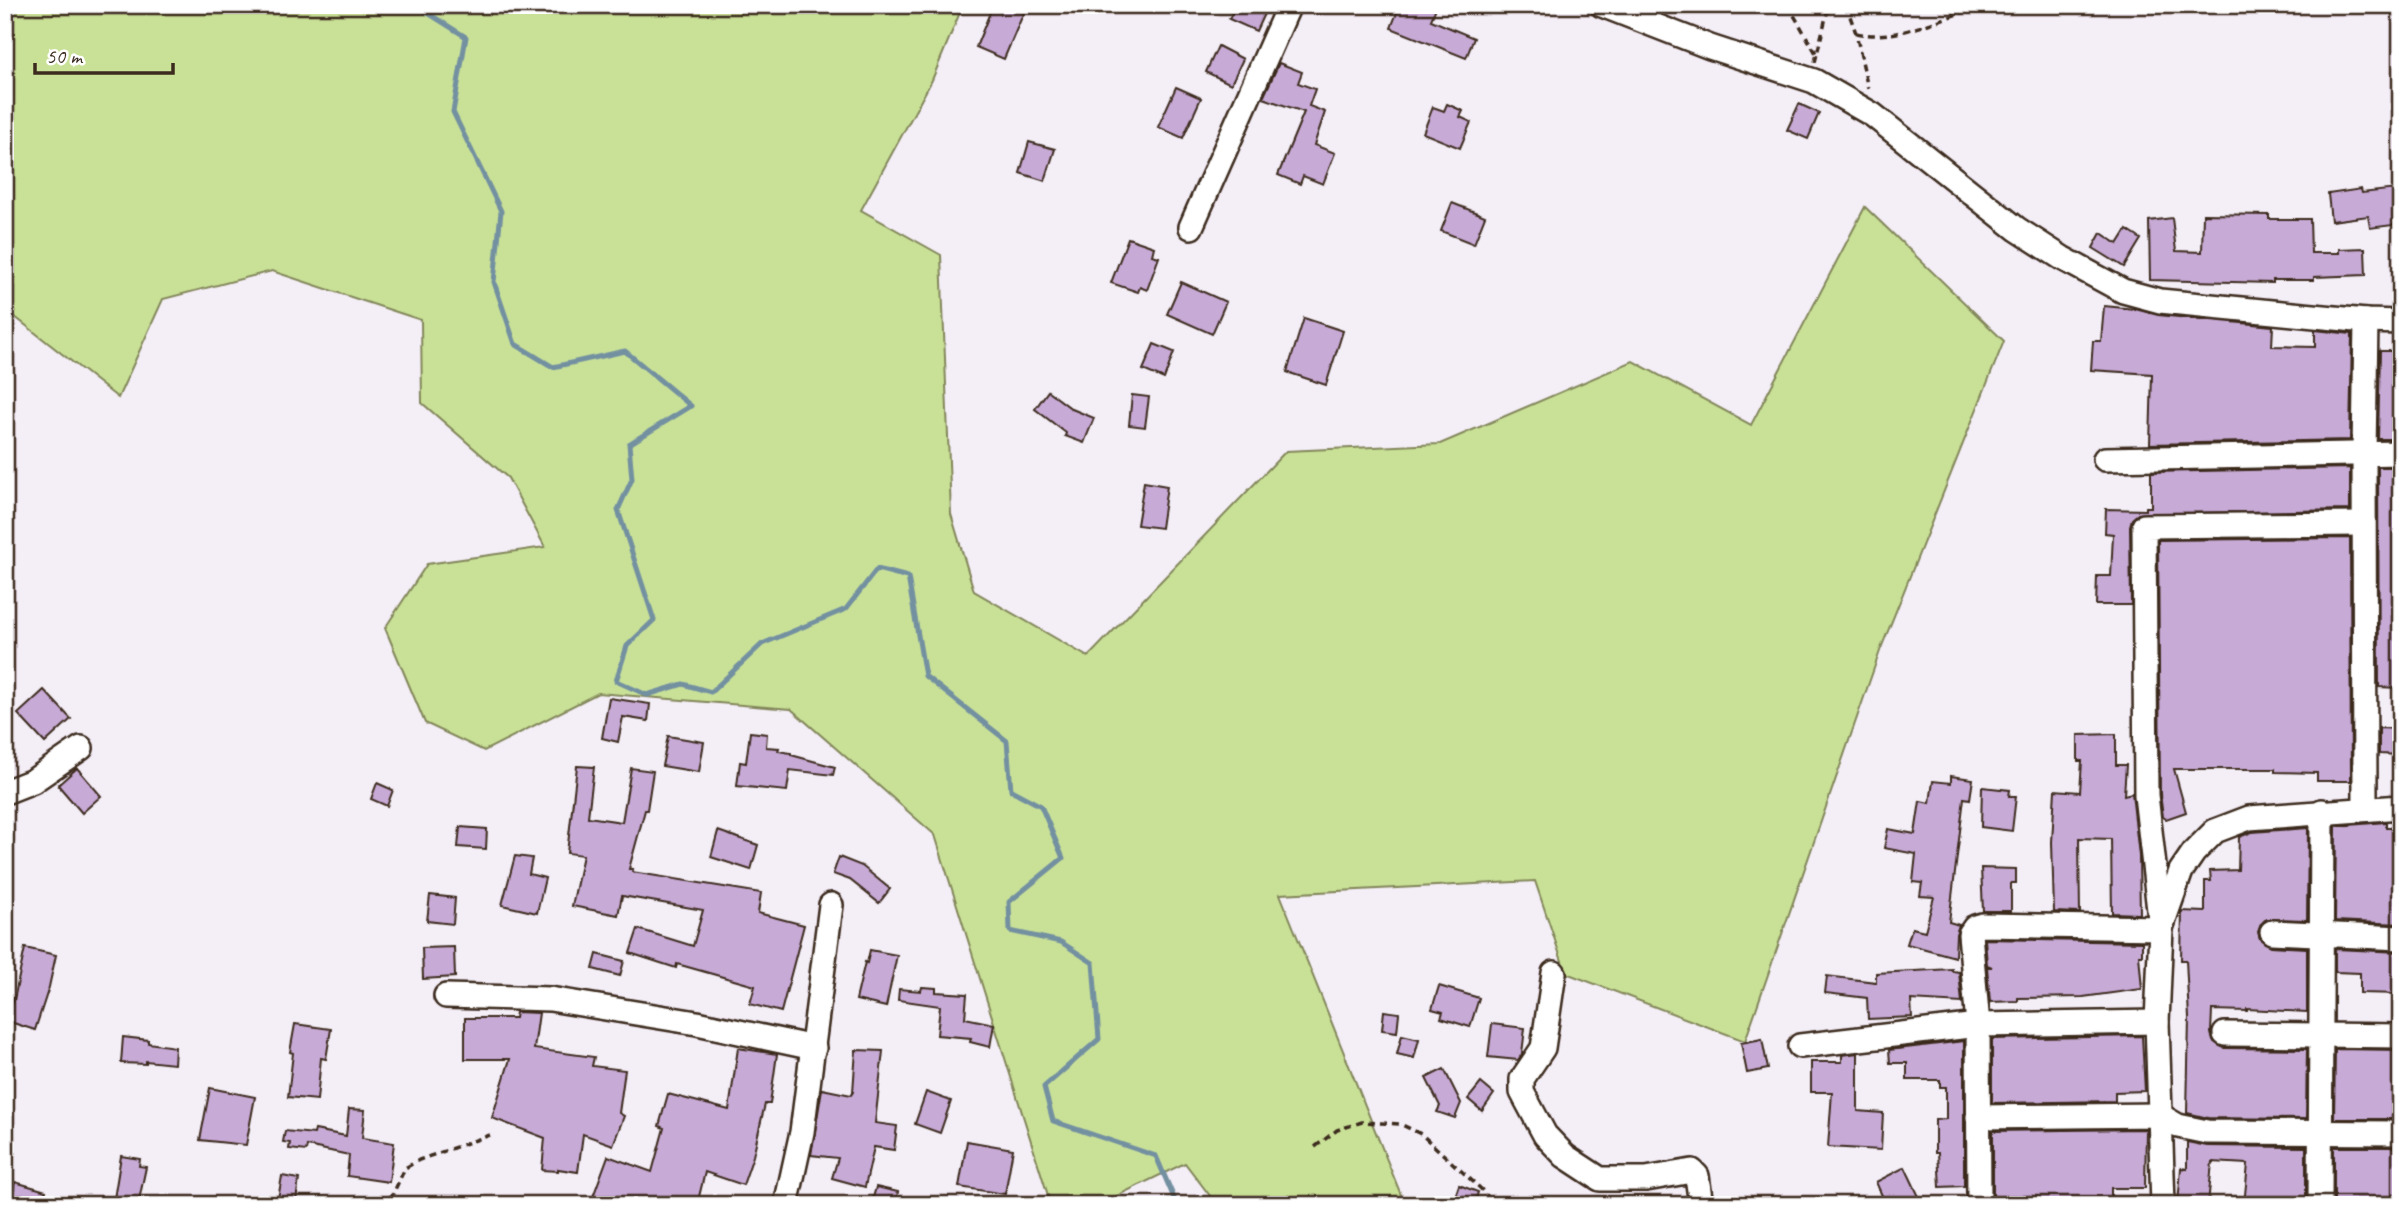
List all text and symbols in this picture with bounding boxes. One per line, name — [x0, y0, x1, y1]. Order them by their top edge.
scale bar — [35, 32, 173, 76]
text: 50 m — [46, 43, 84, 69]

